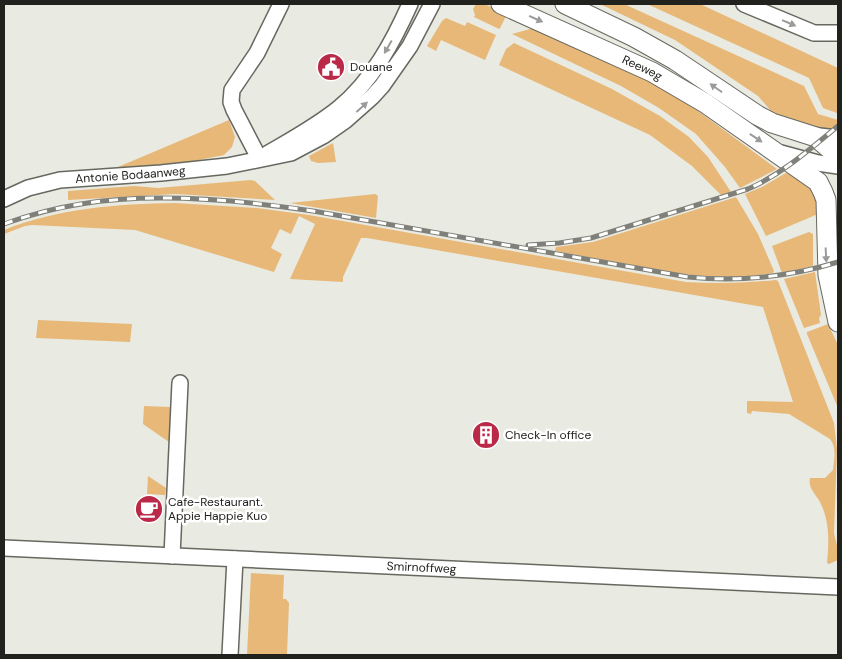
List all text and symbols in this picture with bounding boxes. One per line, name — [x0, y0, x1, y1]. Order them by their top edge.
one-way arrow — [529, 16, 543, 24]
one-way arrow — [782, 19, 796, 27]
one-way arrow — [384, 41, 393, 54]
public building icon: Douane — [316, 52, 346, 82]
street label: Reeweg — [620, 52, 666, 84]
place label: Douane — [350, 59, 393, 75]
one-way arrow — [710, 83, 723, 93]
one-way arrow — [355, 101, 367, 113]
one-way arrow — [749, 133, 762, 143]
street label: Antonie Bodaanweg — [75, 162, 187, 187]
one-way arrow — [823, 247, 831, 263]
building icon: Check-In office — [471, 420, 501, 450]
place label: Check-In office — [505, 427, 591, 443]
cafe icon: Cafe-Restaurant. Appie Happie Kuo — [134, 494, 164, 524]
place label: Cafe-Restaurant. Appie Happie Kuo — [168, 494, 267, 524]
street label: Smirnoffweg — [386, 558, 457, 577]

